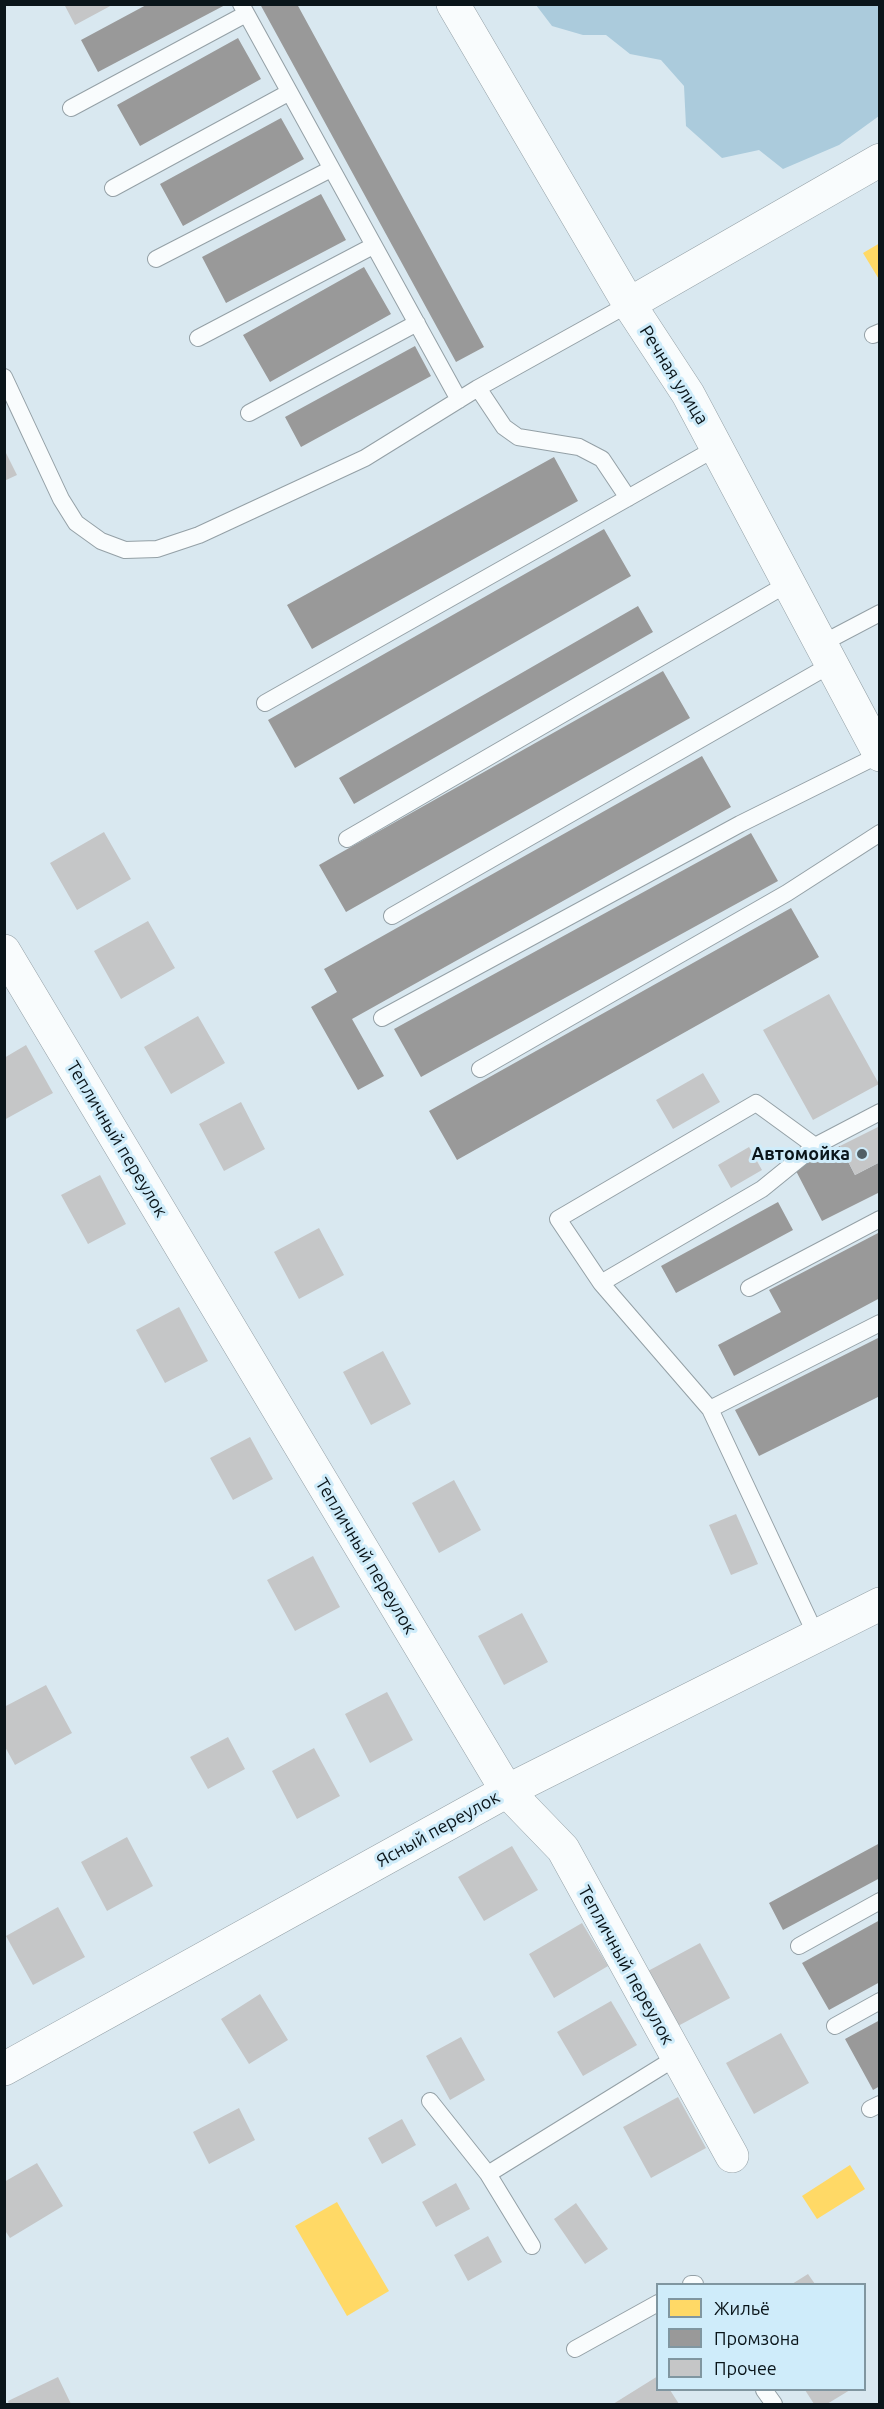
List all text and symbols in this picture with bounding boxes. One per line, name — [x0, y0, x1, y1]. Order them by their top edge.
street label: Речная улица — [635, 322, 713, 428]
street label: Тепличный переулок — [62, 1057, 172, 1221]
place label: Автомойка — [752, 1143, 850, 1165]
marker: Автомойка — [855, 1147, 869, 1161]
street label: Тепличный переулок — [311, 1474, 421, 1638]
street label: Ясный переулок — [373, 1786, 503, 1872]
street label: Тепличный переулок — [573, 1882, 679, 2048]
legend — [656, 2283, 866, 2391]
text: Жильё — [714, 2298, 770, 2318]
text: Промзона — [714, 2328, 799, 2348]
text: Прочее — [714, 2358, 777, 2378]

